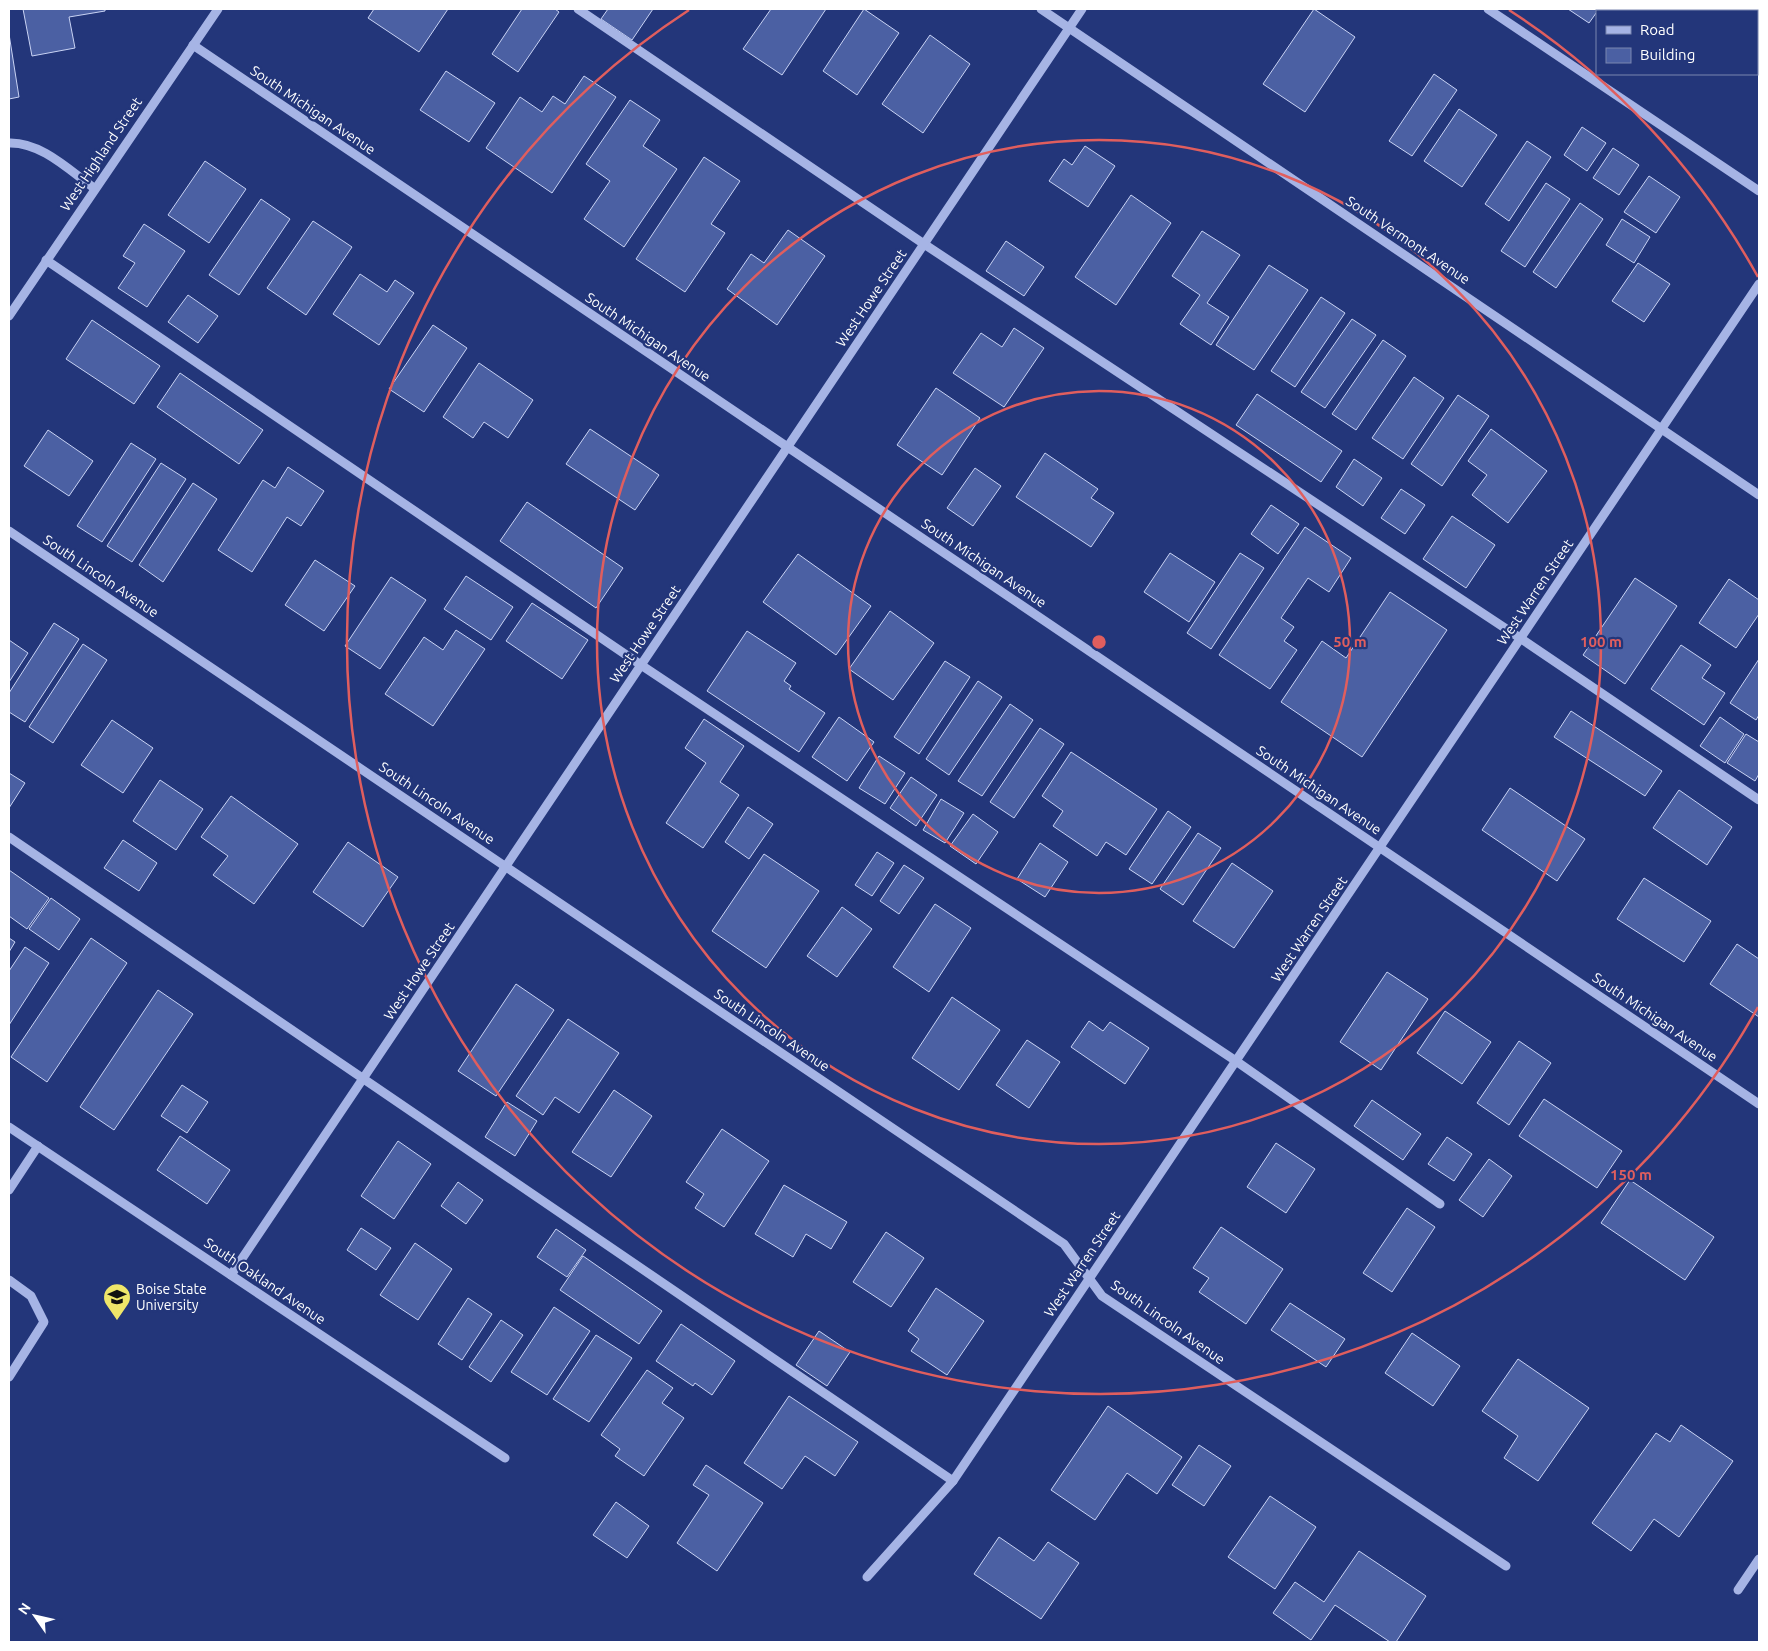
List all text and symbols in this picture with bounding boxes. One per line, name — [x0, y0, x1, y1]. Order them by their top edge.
legend — [1596, 10, 1758, 75]
text: Road — [1640, 21, 1675, 38]
text: Building — [1640, 46, 1695, 63]
street label: South Michigan Avenue — [247, 62, 379, 158]
street label: West Highland Street — [57, 94, 145, 214]
street label: South Vermont Avenue — [1343, 193, 1473, 287]
street label: West Howe Street — [832, 246, 910, 350]
street label: South Michigan Avenue — [582, 289, 714, 385]
street label: South Michigan Avenue — [918, 515, 1050, 611]
street label: South Lincoln Avenue — [40, 531, 162, 621]
street label: West Warren Street — [1494, 536, 1577, 648]
street label: West Howe Street — [606, 582, 684, 686]
centre of rings — [1090, 633, 1108, 651]
text: 50 m — [1333, 633, 1367, 650]
text: 100 m — [1580, 633, 1622, 650]
street label: South Michigan Avenue — [1253, 742, 1385, 838]
street label: South Lincoln Avenue — [376, 758, 498, 848]
street label: West Warren Street — [1268, 873, 1351, 985]
street label: West Howe Street — [380, 919, 458, 1023]
street label: South Michigan Avenue — [1589, 969, 1721, 1065]
street label: South Lincoln Avenue — [711, 985, 833, 1075]
text: 150 m — [1610, 1166, 1652, 1183]
street label: West Warren Street — [1041, 1208, 1124, 1320]
street label: South Oakland Avenue — [201, 1234, 329, 1328]
street label: South Lincoln Avenue — [1108, 1277, 1228, 1367]
place label: Boise State University — [136, 1281, 207, 1313]
school or university icon: Boise State University — [102, 1282, 132, 1321]
north arrow — [10, 1591, 60, 1641]
text: N — [15, 1600, 34, 1618]

